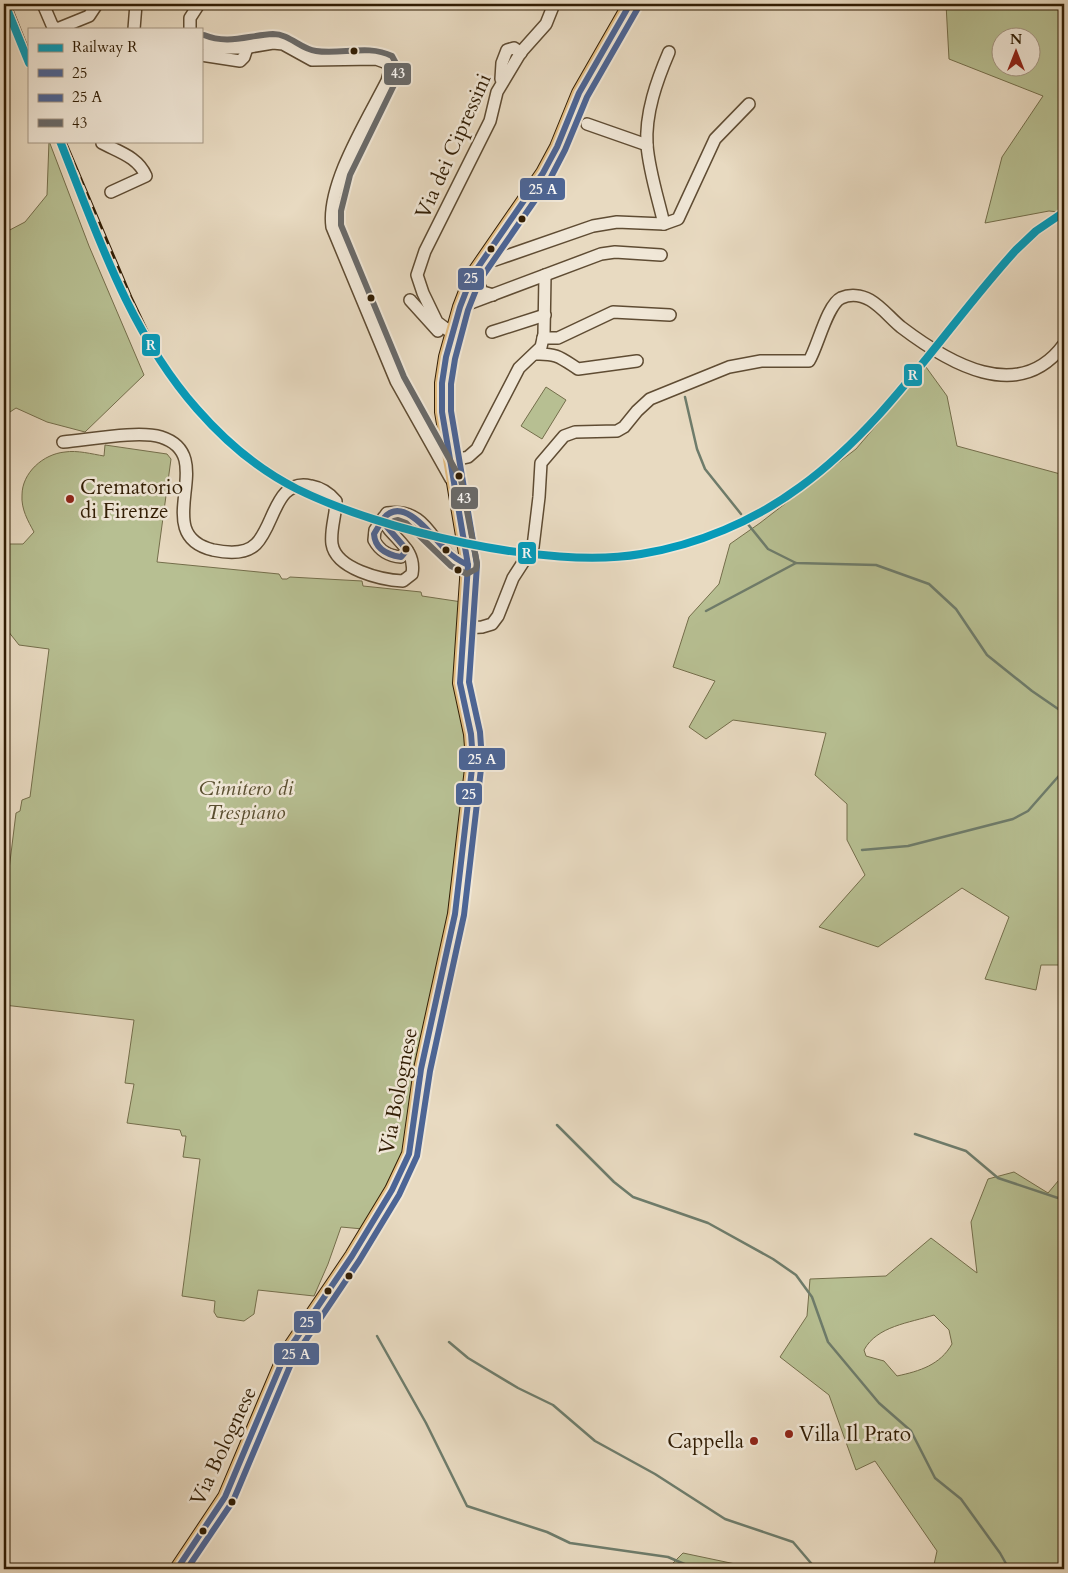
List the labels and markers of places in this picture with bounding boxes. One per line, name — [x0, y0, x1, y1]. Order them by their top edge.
unlabelled marker — [349, 46, 359, 56]
unlabelled marker — [517, 214, 527, 224]
unlabelled marker — [486, 244, 496, 254]
unlabelled marker — [366, 293, 376, 303]
unlabelled marker — [454, 471, 464, 481]
place label: Crematorio di Firenze — [80, 473, 183, 526]
marker: Crematorio di Firenze — [64, 493, 76, 505]
unlabelled marker — [401, 544, 411, 554]
unlabelled marker — [441, 545, 451, 555]
unlabelled marker — [453, 565, 463, 575]
unlabelled marker — [344, 1271, 354, 1281]
unlabelled marker — [323, 1286, 333, 1296]
place label: Villa Il Prato — [799, 1420, 911, 1449]
place label: Cappella — [667, 1427, 744, 1456]
marker: Villa Il Prato — [783, 1428, 795, 1440]
marker: Cappella — [748, 1435, 760, 1447]
unlabelled marker — [227, 1497, 237, 1507]
unlabelled marker — [198, 1526, 208, 1536]

